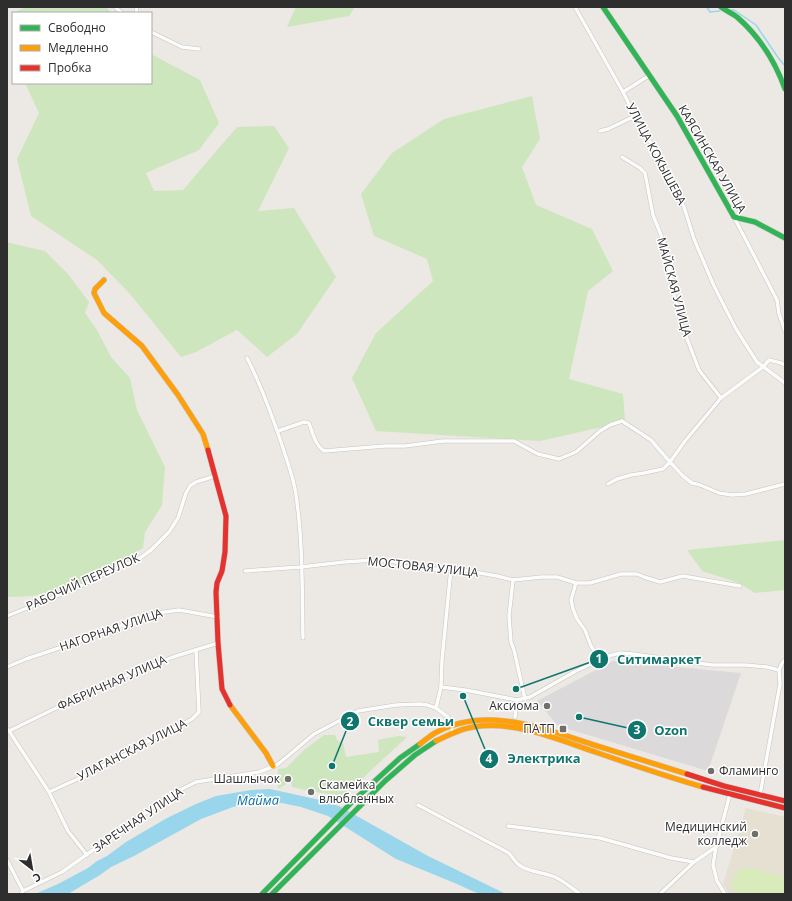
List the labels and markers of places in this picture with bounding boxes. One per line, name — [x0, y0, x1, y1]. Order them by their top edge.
callout: Ситимаркет — [589, 647, 709, 672]
place label: Аксиома — [489, 697, 539, 714]
marker: Аксиома — [542, 701, 552, 711]
callout: Сквер семьи — [340, 709, 462, 734]
callout: Ozon — [627, 718, 696, 743]
place label: ПАТП — [523, 720, 555, 737]
marker: ПАТП — [558, 724, 568, 734]
callout: Электрика — [479, 746, 589, 771]
place label: Фламинго — [719, 762, 779, 779]
marker: Фламинго — [706, 766, 716, 776]
place label: Шашлычок — [213, 770, 281, 787]
marker: Шашлычок — [283, 774, 293, 784]
place label: Скамейка влюбленных — [319, 776, 395, 807]
marker: Скамейка влюбленных — [306, 787, 316, 797]
place label: Медицинский колледж — [665, 818, 747, 849]
marker: Медицинский колледж — [750, 829, 760, 839]

